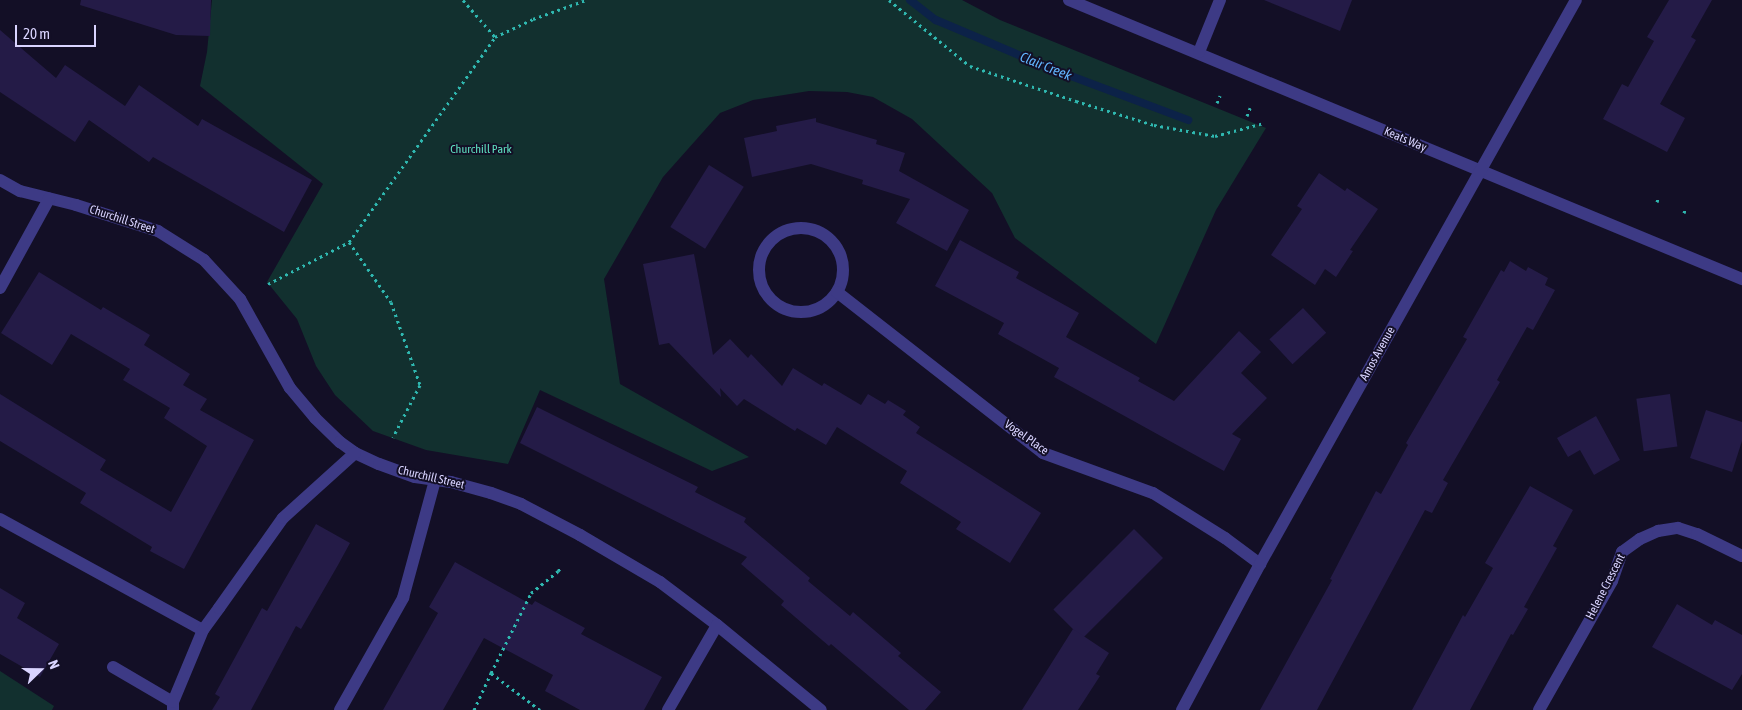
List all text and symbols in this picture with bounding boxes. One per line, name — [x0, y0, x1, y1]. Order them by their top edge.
scale bar — [18, 15, 99, 47]
text: 20 m — [23, 25, 50, 42]
water label: Clair Creek — [1018, 48, 1074, 84]
street label: Keats Way — [1382, 125, 1428, 155]
park label: Churchill Park — [450, 143, 512, 157]
street label: Churchill Street — [87, 203, 157, 237]
street label: Amos Avenue — [1357, 325, 1399, 383]
street label: Vogel Place — [1001, 418, 1051, 458]
street label: Churchill Street — [396, 463, 466, 493]
street label: Helene Crescent — [1583, 552, 1629, 622]
north arrow — [15, 645, 65, 695]
text: N — [45, 658, 63, 671]

